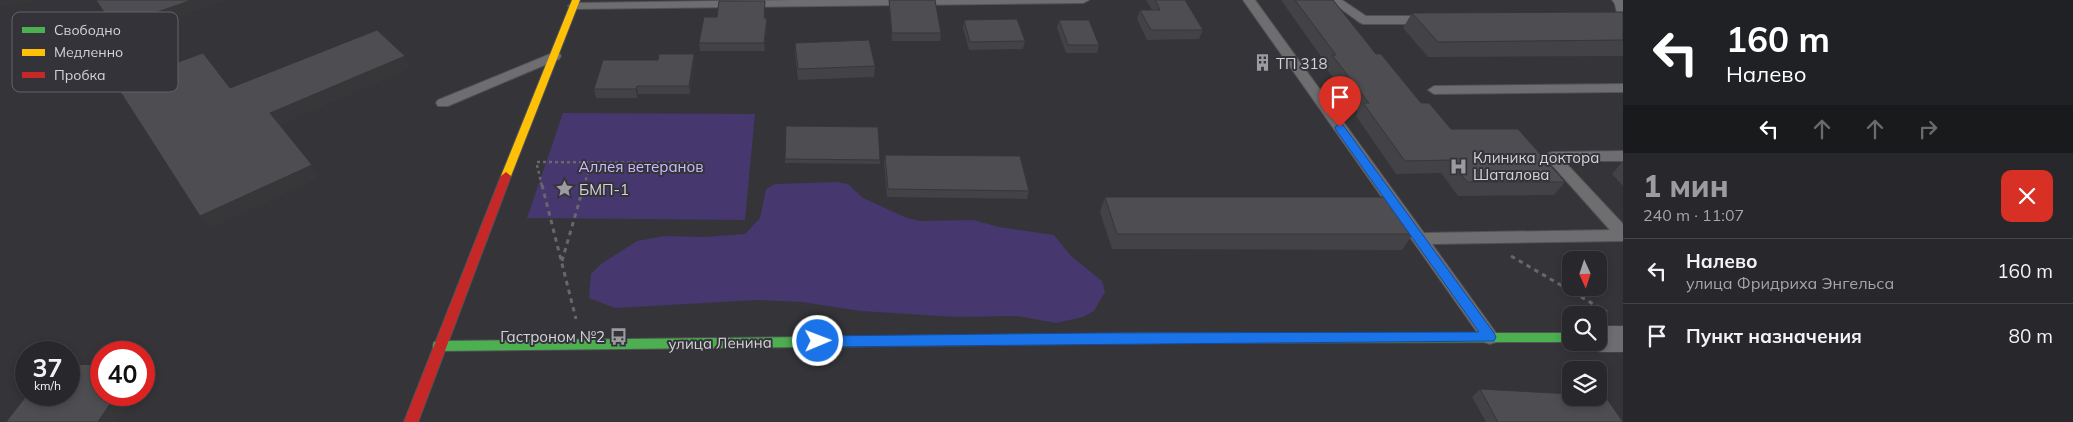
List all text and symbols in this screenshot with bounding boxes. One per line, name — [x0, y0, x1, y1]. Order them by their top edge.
legend — [12, 12, 178, 92]
text: 160 m — [1726, 17, 1830, 61]
icon: left — [1643, 20, 1708, 85]
text: Свободно — [54, 21, 121, 39]
text: Медленно — [54, 43, 123, 61]
building icon: ТП 318 — [1252, 53, 1272, 73]
place label: ТП 318 — [1276, 54, 1327, 73]
text: Налево — [1726, 60, 1806, 88]
text: Пробка — [54, 66, 106, 84]
pin — [1319, 76, 1361, 127]
icon: arrive — [1326, 83, 1354, 111]
icon: left — [1755, 115, 1783, 143]
icon: ahead — [1808, 115, 1836, 143]
icon: ahead — [1861, 115, 1889, 143]
icon: right — [1914, 115, 1942, 143]
place label: Клиника доктора Шаталова — [1473, 148, 1599, 184]
hospital icon: Клиника доктора Шаталова — [1449, 156, 1469, 176]
park label: Аллея ветеранов — [578, 157, 704, 176]
text: 1 мин — [1643, 167, 1729, 205]
button: close — [2001, 170, 2053, 222]
place icon: БМП-1 — [555, 179, 575, 199]
place label: БМП-1 — [579, 180, 629, 199]
text: 240 m · 11:07 — [1643, 205, 1744, 225]
text: Налево — [1686, 249, 1758, 273]
north arrow — [1562, 251, 1608, 296]
map controls — [1562, 251, 1607, 406]
icon: left — [1643, 257, 1671, 285]
text: 160 m — [1997, 259, 2053, 283]
text: улица Фридриха Энгельса — [1686, 273, 1894, 293]
button: search — [1562, 306, 1607, 351]
position arrow — [791, 314, 843, 366]
icon: arrive — [1643, 322, 1671, 350]
text: Пункт назначения — [1686, 324, 1862, 348]
text: 80 m — [2009, 324, 2053, 348]
bus stop icon: Гастроном №2 — [609, 326, 629, 346]
place label: Гастроном №2 — [500, 327, 605, 346]
street label: улица Ленина — [668, 333, 772, 353]
speed limit sign: 40 — [90, 341, 155, 406]
text: 37 — [32, 352, 63, 383]
button: layers — [1562, 361, 1607, 406]
text: km/h — [34, 378, 61, 393]

